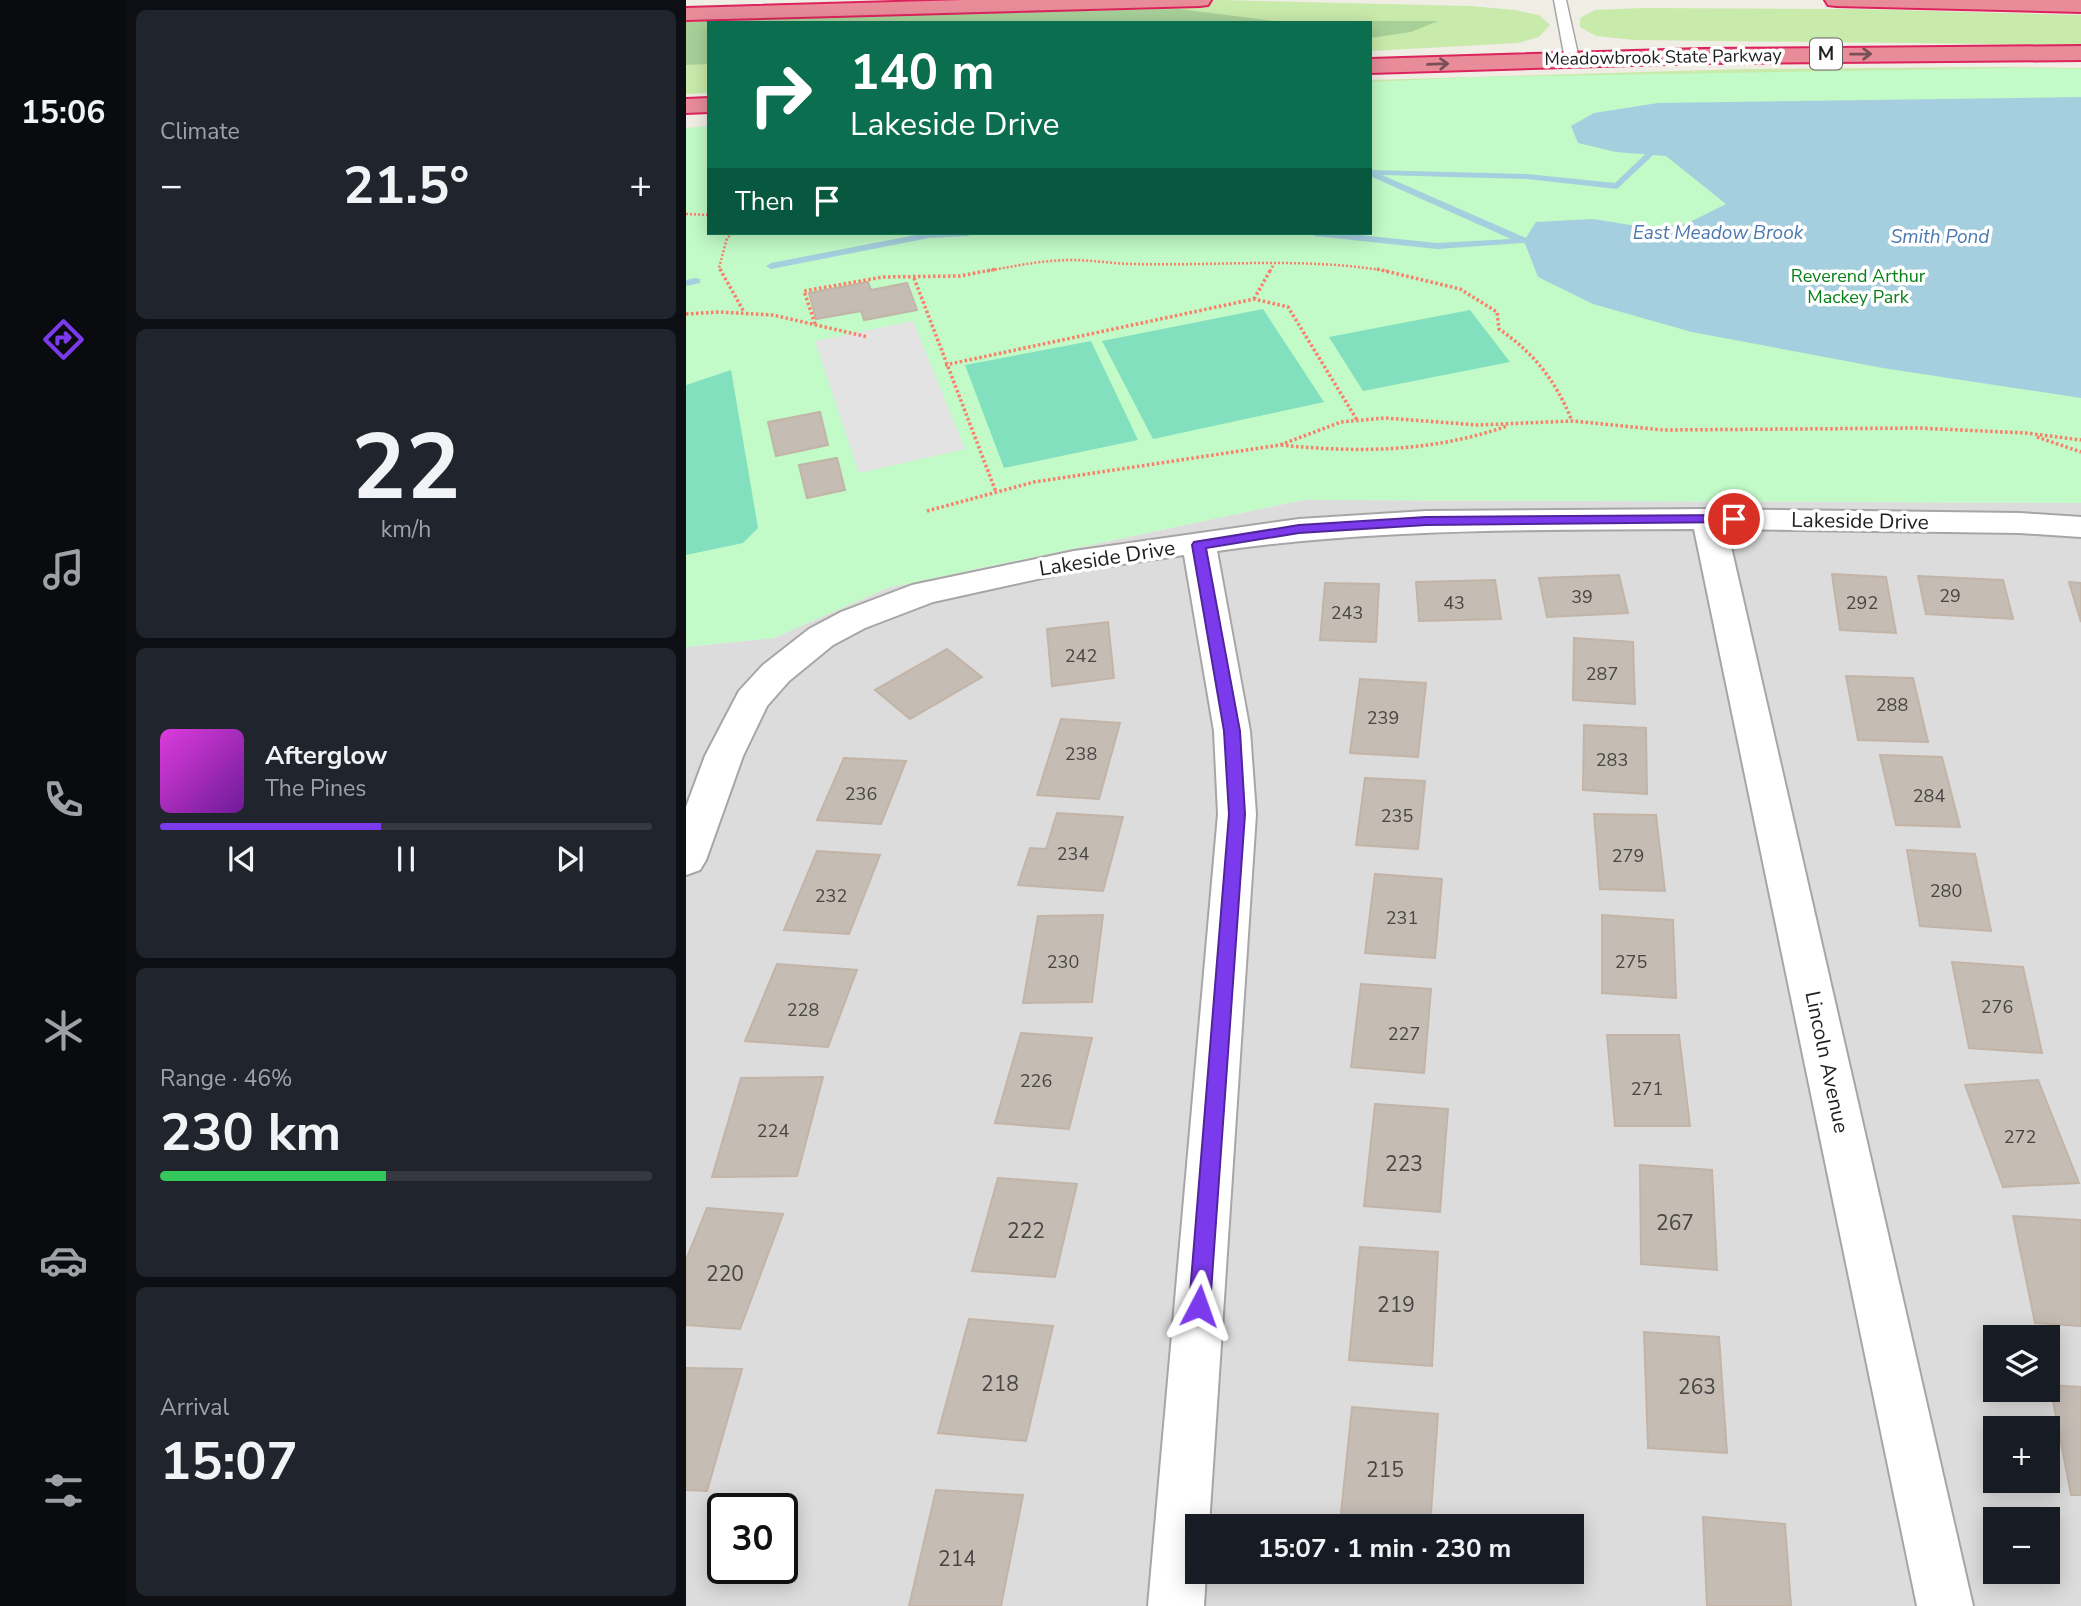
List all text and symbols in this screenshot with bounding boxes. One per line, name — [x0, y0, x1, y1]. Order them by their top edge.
road number: M — [1810, 38, 1842, 70]
text: 140 m — [850, 39, 994, 106]
street label: Meadowbrook State Parkway — [1544, 43, 1782, 71]
one-way arrow — [1849, 47, 1872, 60]
icon: right — [735, 49, 826, 140]
one-way arrow — [1427, 57, 1450, 70]
text: 15:06 — [21, 91, 105, 134]
text: Lakeside Drive — [850, 103, 1060, 146]
text: Climate — [160, 116, 240, 147]
text: 21.5° — [343, 150, 469, 221]
text: − — [160, 160, 183, 211]
text: + — [629, 160, 652, 211]
icon: arrive — [808, 182, 846, 220]
text: Then — [735, 184, 794, 219]
water label: East Meadow Brook — [1633, 220, 1804, 246]
water label: Smith Pond — [1891, 224, 1990, 250]
park label: Reverend Arthur Mackey Park — [1791, 264, 1926, 309]
icon: directions — [39, 315, 88, 364]
text: 22 — [351, 406, 461, 530]
pin — [1704, 489, 1764, 549]
icon: arrive — [1715, 500, 1753, 538]
street label: Lakeside Drive — [1791, 506, 1929, 536]
text: km/h — [381, 514, 431, 545]
street label: Lakeside Drive — [1037, 533, 1177, 583]
icon: music — [39, 545, 88, 594]
house number: 29 — [1939, 584, 1961, 608]
house number: 39 — [1571, 585, 1593, 609]
house number: 43 — [1443, 591, 1465, 615]
house number: 292 — [1846, 591, 1878, 615]
house number: 243 — [1331, 601, 1363, 625]
house number: 242 — [1065, 644, 1097, 668]
house number: 287 — [1586, 662, 1618, 686]
house number: 288 — [1876, 693, 1908, 717]
house number: 239 — [1367, 706, 1399, 730]
text: Afterglow — [265, 738, 388, 773]
house number: 238 — [1065, 742, 1097, 766]
house number: 283 — [1596, 748, 1628, 772]
text: The Pines — [265, 773, 366, 804]
icon: phone — [39, 775, 88, 824]
house number: 236 — [845, 782, 877, 806]
house number: 284 — [1913, 784, 1945, 808]
house number: 235 — [1381, 804, 1413, 828]
icon: previous — [223, 840, 261, 878]
icon: pause — [387, 840, 425, 878]
icon: next — [551, 840, 589, 878]
house number: 234 — [1057, 842, 1089, 866]
house number: 279 — [1612, 844, 1644, 868]
house number: 280 — [1930, 879, 1962, 903]
house number: 232 — [815, 884, 847, 908]
house number: 231 — [1386, 906, 1418, 930]
house number: 230 — [1047, 950, 1079, 974]
house number: 275 — [1615, 950, 1647, 974]
street label: Lincoln Avenue — [1798, 988, 1856, 1136]
house number: 276 — [1981, 995, 2013, 1019]
house number: 228 — [787, 998, 819, 1022]
icon: climate — [39, 1006, 88, 1055]
house number: 227 — [1388, 1022, 1420, 1046]
text: Range · 46% — [160, 1063, 292, 1094]
house number: 226 — [1020, 1069, 1052, 1093]
house number: 271 — [1631, 1077, 1663, 1101]
text: 230 km — [160, 1097, 341, 1168]
house number: 224 — [757, 1119, 789, 1143]
house number: 272 — [2004, 1125, 2036, 1149]
house number: 223 — [1385, 1150, 1423, 1178]
house number: 267 — [1656, 1209, 1694, 1237]
house number: 222 — [1007, 1217, 1045, 1245]
icon: car — [39, 1236, 88, 1285]
house number: 220 — [706, 1260, 744, 1288]
position arrow — [1162, 1269, 1236, 1343]
house number: 219 — [1377, 1291, 1415, 1319]
map controls — [1983, 1325, 2060, 1584]
button: layers — [1983, 1325, 2060, 1402]
house number: 218 — [981, 1370, 1019, 1398]
house number: 263 — [1678, 1373, 1716, 1401]
text: Arrival — [160, 1392, 229, 1423]
button: + — [1983, 1416, 2060, 1493]
text: 15:07 — [160, 1426, 298, 1497]
house number: 215 — [1366, 1456, 1404, 1484]
icon: filters — [39, 1466, 88, 1515]
speed limit sign: 30 — [707, 1493, 798, 1584]
button: − — [1983, 1507, 2060, 1584]
text: 15:07 · 1 min · 230 m — [1258, 1531, 1511, 1566]
house number: 214 — [938, 1545, 976, 1573]

